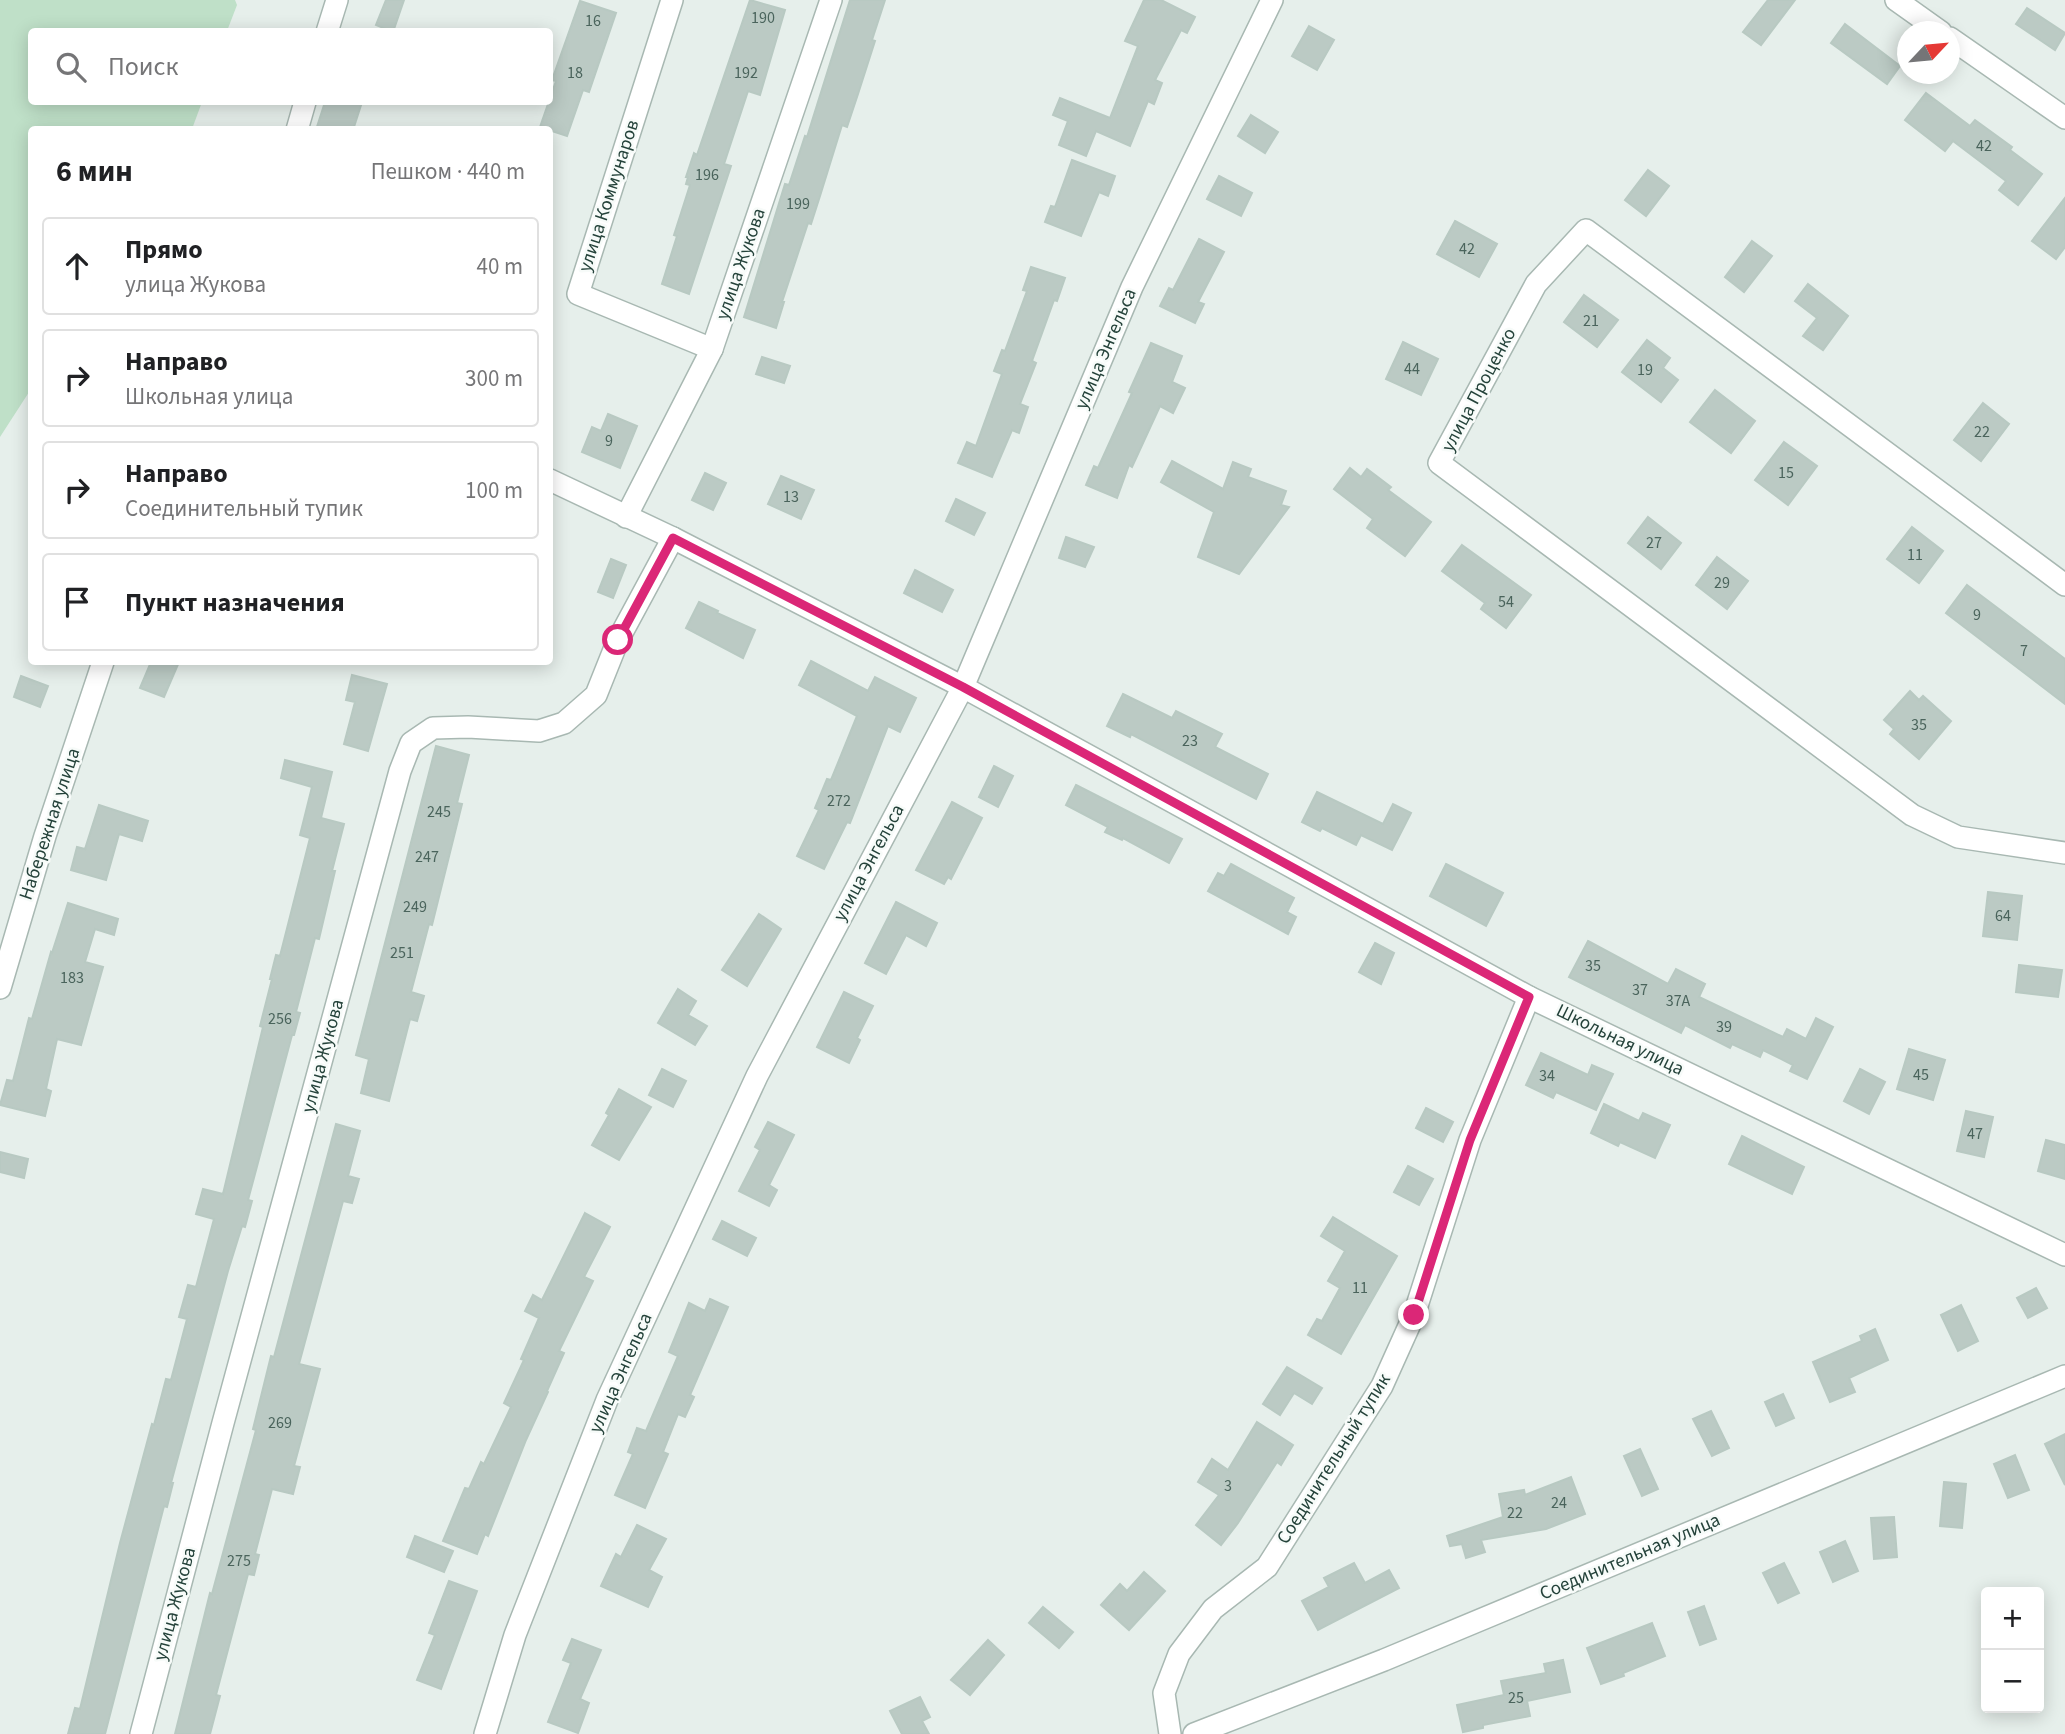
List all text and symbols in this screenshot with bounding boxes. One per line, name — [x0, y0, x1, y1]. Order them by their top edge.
house number: 190 — [751, 7, 775, 29]
house number: 16 — [585, 10, 601, 32]
north arrow — [1897, 21, 1960, 84]
search box — [28, 28, 553, 105]
icon: search — [52, 48, 90, 86]
text: Поиск — [108, 48, 178, 85]
house number: 18 — [567, 62, 583, 84]
house number: 192 — [734, 62, 758, 84]
street label: улица Коммунаров — [572, 116, 646, 276]
house number: 42 — [1976, 135, 1992, 157]
text: 6 мин — [56, 150, 133, 193]
text: Пешком · 440 m — [371, 155, 525, 188]
house number: 196 — [695, 164, 719, 186]
house number: 199 — [786, 193, 810, 215]
street label: улица Жукова — [709, 205, 773, 323]
text: Прямо — [125, 231, 203, 268]
house number: 42 — [1459, 238, 1475, 260]
icon: ahead — [58, 247, 96, 285]
text: 40 m — [476, 250, 523, 283]
text: улица Жукова — [125, 268, 266, 301]
street label: улица Энгельса — [1068, 284, 1144, 414]
house number: 21 — [1583, 310, 1599, 332]
street label: улица Проценко — [1435, 323, 1523, 457]
text: Направо — [125, 343, 228, 380]
house number: 44 — [1404, 358, 1420, 380]
icon: right — [58, 359, 96, 397]
house number: 19 — [1637, 359, 1653, 381]
text: 300 m — [465, 362, 523, 395]
text: Школьная улица — [125, 380, 293, 413]
house number: 22 — [1974, 421, 1990, 443]
house number: 9 — [605, 430, 613, 452]
text: Направо — [125, 455, 228, 492]
house number: 15 — [1778, 462, 1794, 484]
icon: right — [58, 471, 96, 509]
text: 100 m — [465, 474, 523, 507]
house number: 13 — [783, 486, 799, 508]
text: Соединительный тупик — [125, 492, 363, 525]
house number: 27 — [1646, 532, 1662, 554]
house number: 11 — [1907, 544, 1923, 566]
house number: 29 — [1714, 572, 1730, 594]
icon: arrive — [58, 583, 96, 621]
text: Пункт назначения — [125, 584, 345, 621]
house number: 54 — [1498, 591, 1514, 613]
house number: 9 — [1973, 604, 1981, 626]
route start — [602, 624, 633, 655]
house number: 7 — [2020, 640, 2028, 662]
house number: 35 — [1911, 714, 1927, 736]
house number: 23 — [1182, 730, 1198, 752]
street label: Набережная улица — [13, 745, 87, 903]
house number: 272 — [827, 790, 851, 812]
street label: улица Энгельса — [827, 800, 911, 926]
house number: 245 — [427, 801, 451, 823]
house number: 247 — [415, 846, 439, 868]
house number: 249 — [403, 896, 427, 918]
house number: 64 — [1995, 905, 2011, 927]
house number: 251 — [390, 942, 414, 964]
house number: 35 — [1585, 955, 1601, 977]
house number: 183 — [60, 967, 84, 989]
house number: 37 — [1632, 979, 1648, 1001]
house number: 37А — [1666, 990, 1691, 1012]
street label: улица Жукова — [295, 996, 351, 1116]
street label: Школьная улица — [1552, 997, 1688, 1083]
house number: 256 — [268, 1008, 292, 1030]
house number: 39 — [1716, 1016, 1732, 1038]
house number: 45 — [1913, 1064, 1929, 1086]
house number: 34 — [1539, 1065, 1555, 1087]
house number: 47 — [1967, 1123, 1983, 1145]
house number: 11 — [1352, 1277, 1368, 1299]
route end — [1398, 1299, 1429, 1330]
street label: улица Энгельса — [582, 1309, 660, 1437]
street label: Соединительный тупик — [1270, 1368, 1398, 1549]
house number: 269 — [268, 1412, 292, 1434]
house number: 3 — [1224, 1475, 1232, 1497]
house number: 24 — [1551, 1492, 1567, 1514]
house number: 22 — [1507, 1502, 1523, 1524]
street label: Соединительная улица — [1536, 1507, 1724, 1607]
street label: улица Жукова — [147, 1544, 203, 1664]
house number: 275 — [227, 1550, 251, 1572]
map controls — [1981, 1587, 2044, 1713]
button: + — [1981, 1587, 2044, 1650]
button: − — [1981, 1650, 2044, 1713]
house number: 25 — [1508, 1687, 1524, 1709]

